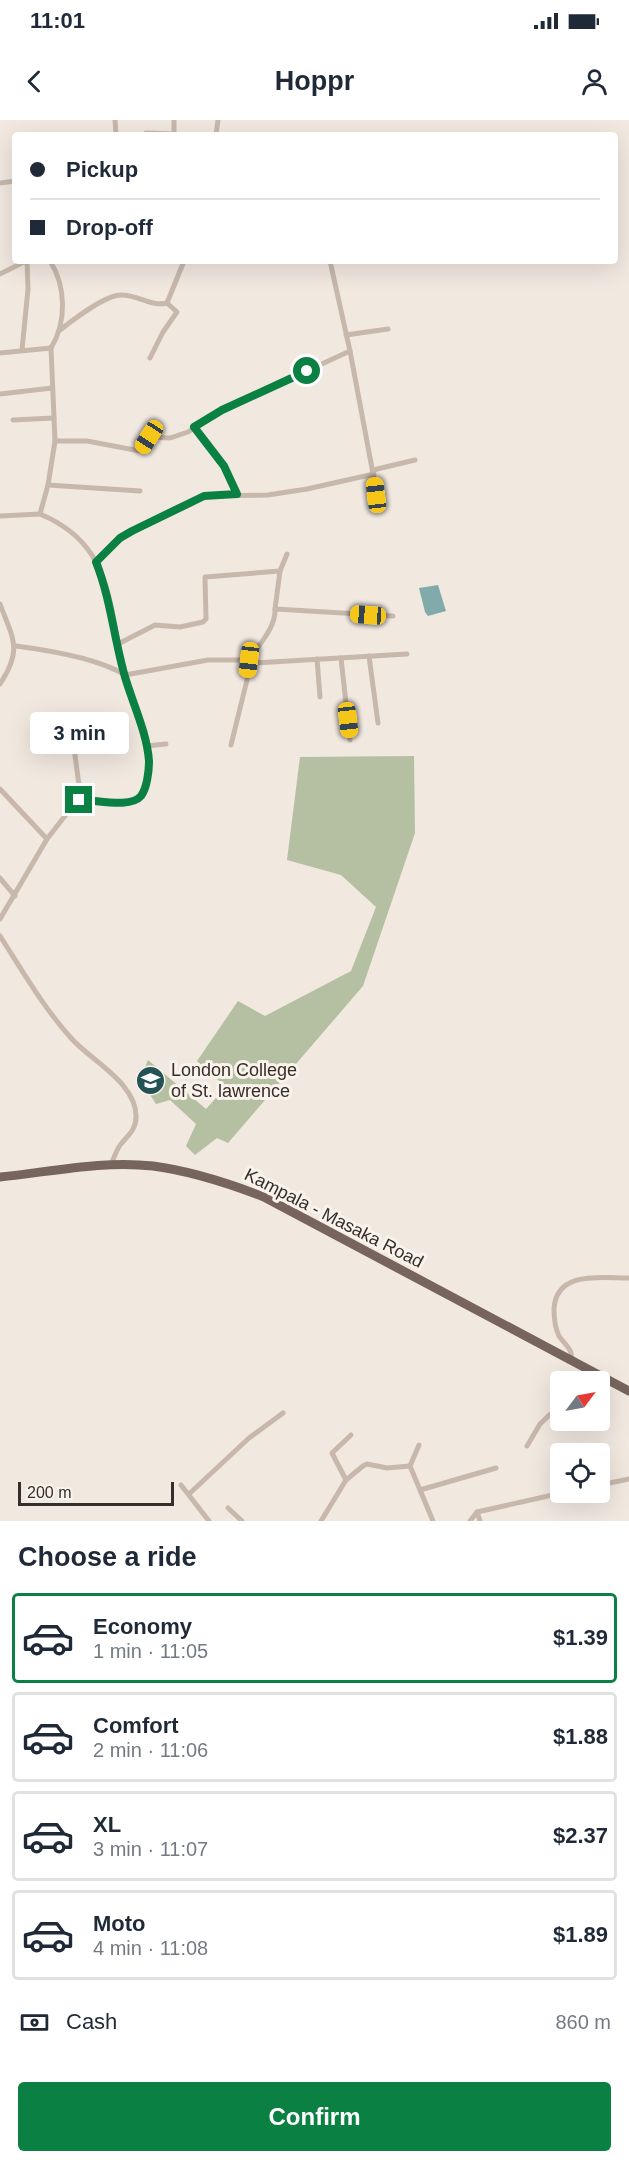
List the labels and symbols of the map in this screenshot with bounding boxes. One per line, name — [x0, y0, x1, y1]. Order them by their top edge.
route start — [293, 357, 320, 384]
car — [132, 417, 166, 457]
car — [365, 476, 387, 514]
car — [349, 605, 387, 625]
car — [238, 641, 260, 679]
car — [337, 701, 359, 739]
callout: 3 min — [29, 713, 128, 755]
route end — [65, 786, 92, 813]
place label: London College of St. lawrence — [171, 1060, 297, 1101]
school or university icon: London College of St. lawrence — [134, 1064, 166, 1096]
street label: Kampala - Masaka Road — [241, 1164, 427, 1272]
north arrow — [550, 1371, 610, 1431]
scale bar — [18, 1479, 174, 1506]

